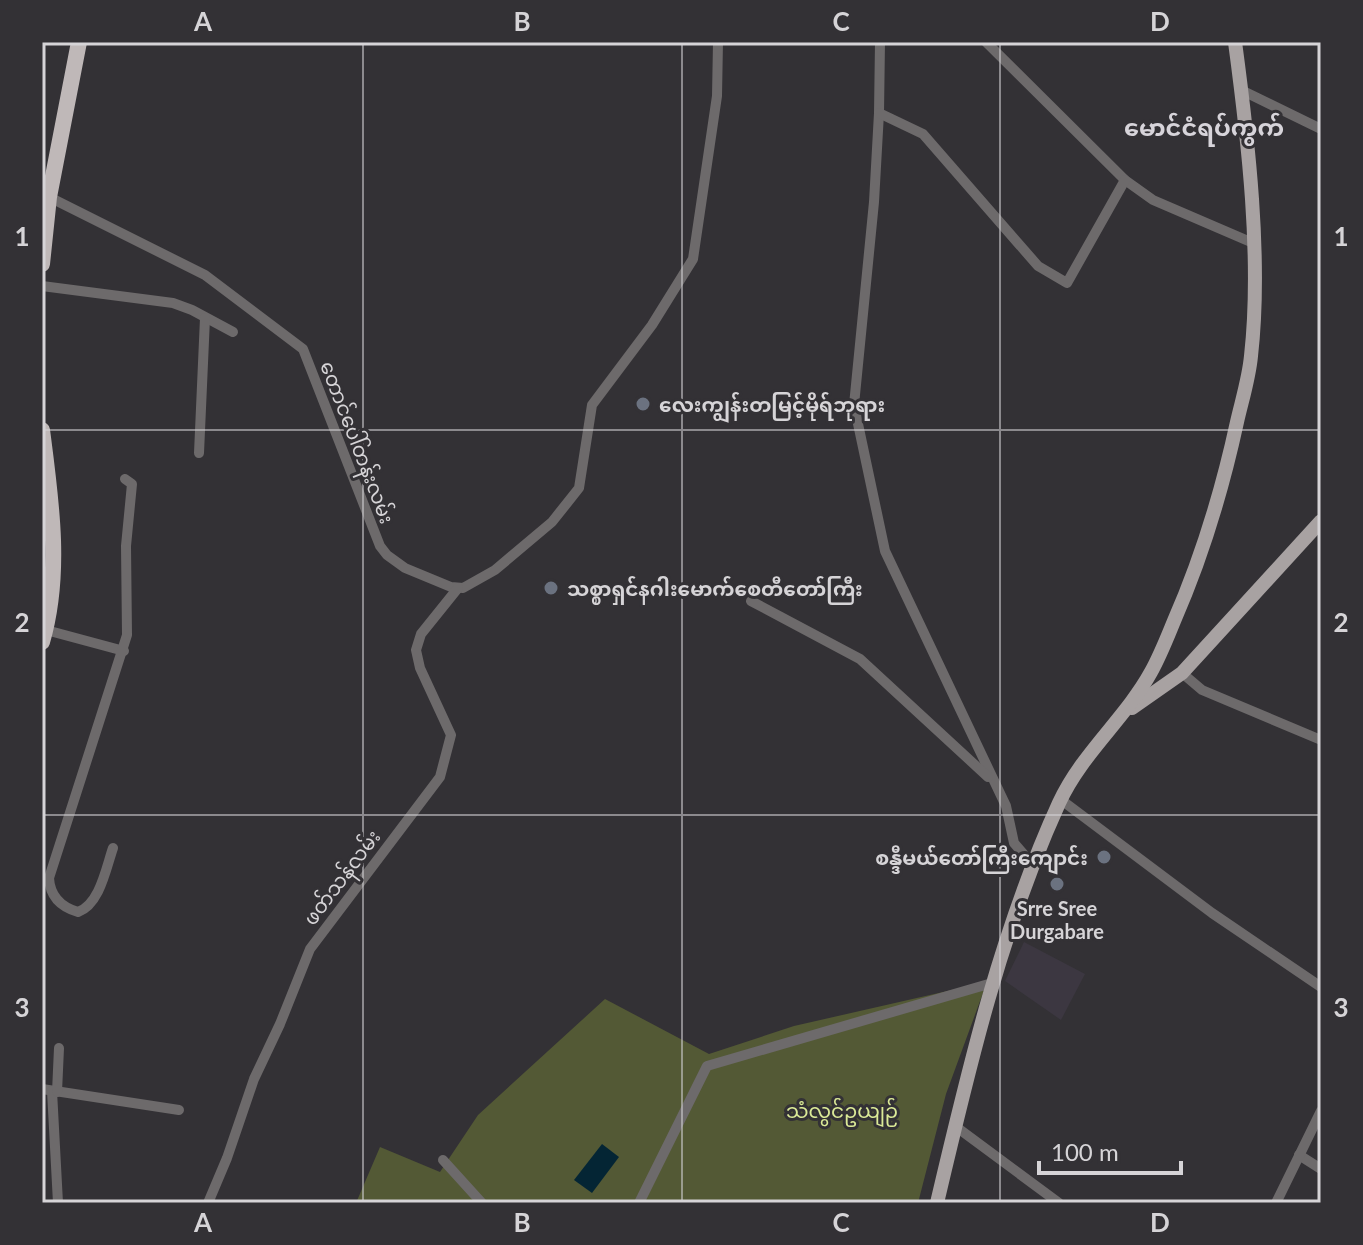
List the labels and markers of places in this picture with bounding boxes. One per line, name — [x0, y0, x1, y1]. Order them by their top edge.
place label: လေးကျွန်းတမြင့်မိုရ်ဘုရား — [659, 392, 885, 423]
marker: လေးကျွန်းတမြင့်မိုရ်ဘုရား — [634, 395, 652, 413]
place label: သစ္စာရှင်နဂါးမောက်စေတီတော်ကြီး — [567, 576, 863, 605]
marker: သစ္စာရှင်နဂါးမောက်စေတီတော်ကြီး — [542, 579, 560, 597]
place label: စန္ဒီမယ်တော်ကြီးကျောင်း — [875, 845, 1088, 875]
marker: စန္ဒီမယ်တော်ကြီးကျောင်း — [1095, 848, 1113, 866]
marker: Srre Sree Durgabare — [1048, 875, 1066, 893]
place label: Srre Sree Durgabare — [1010, 896, 1104, 943]

